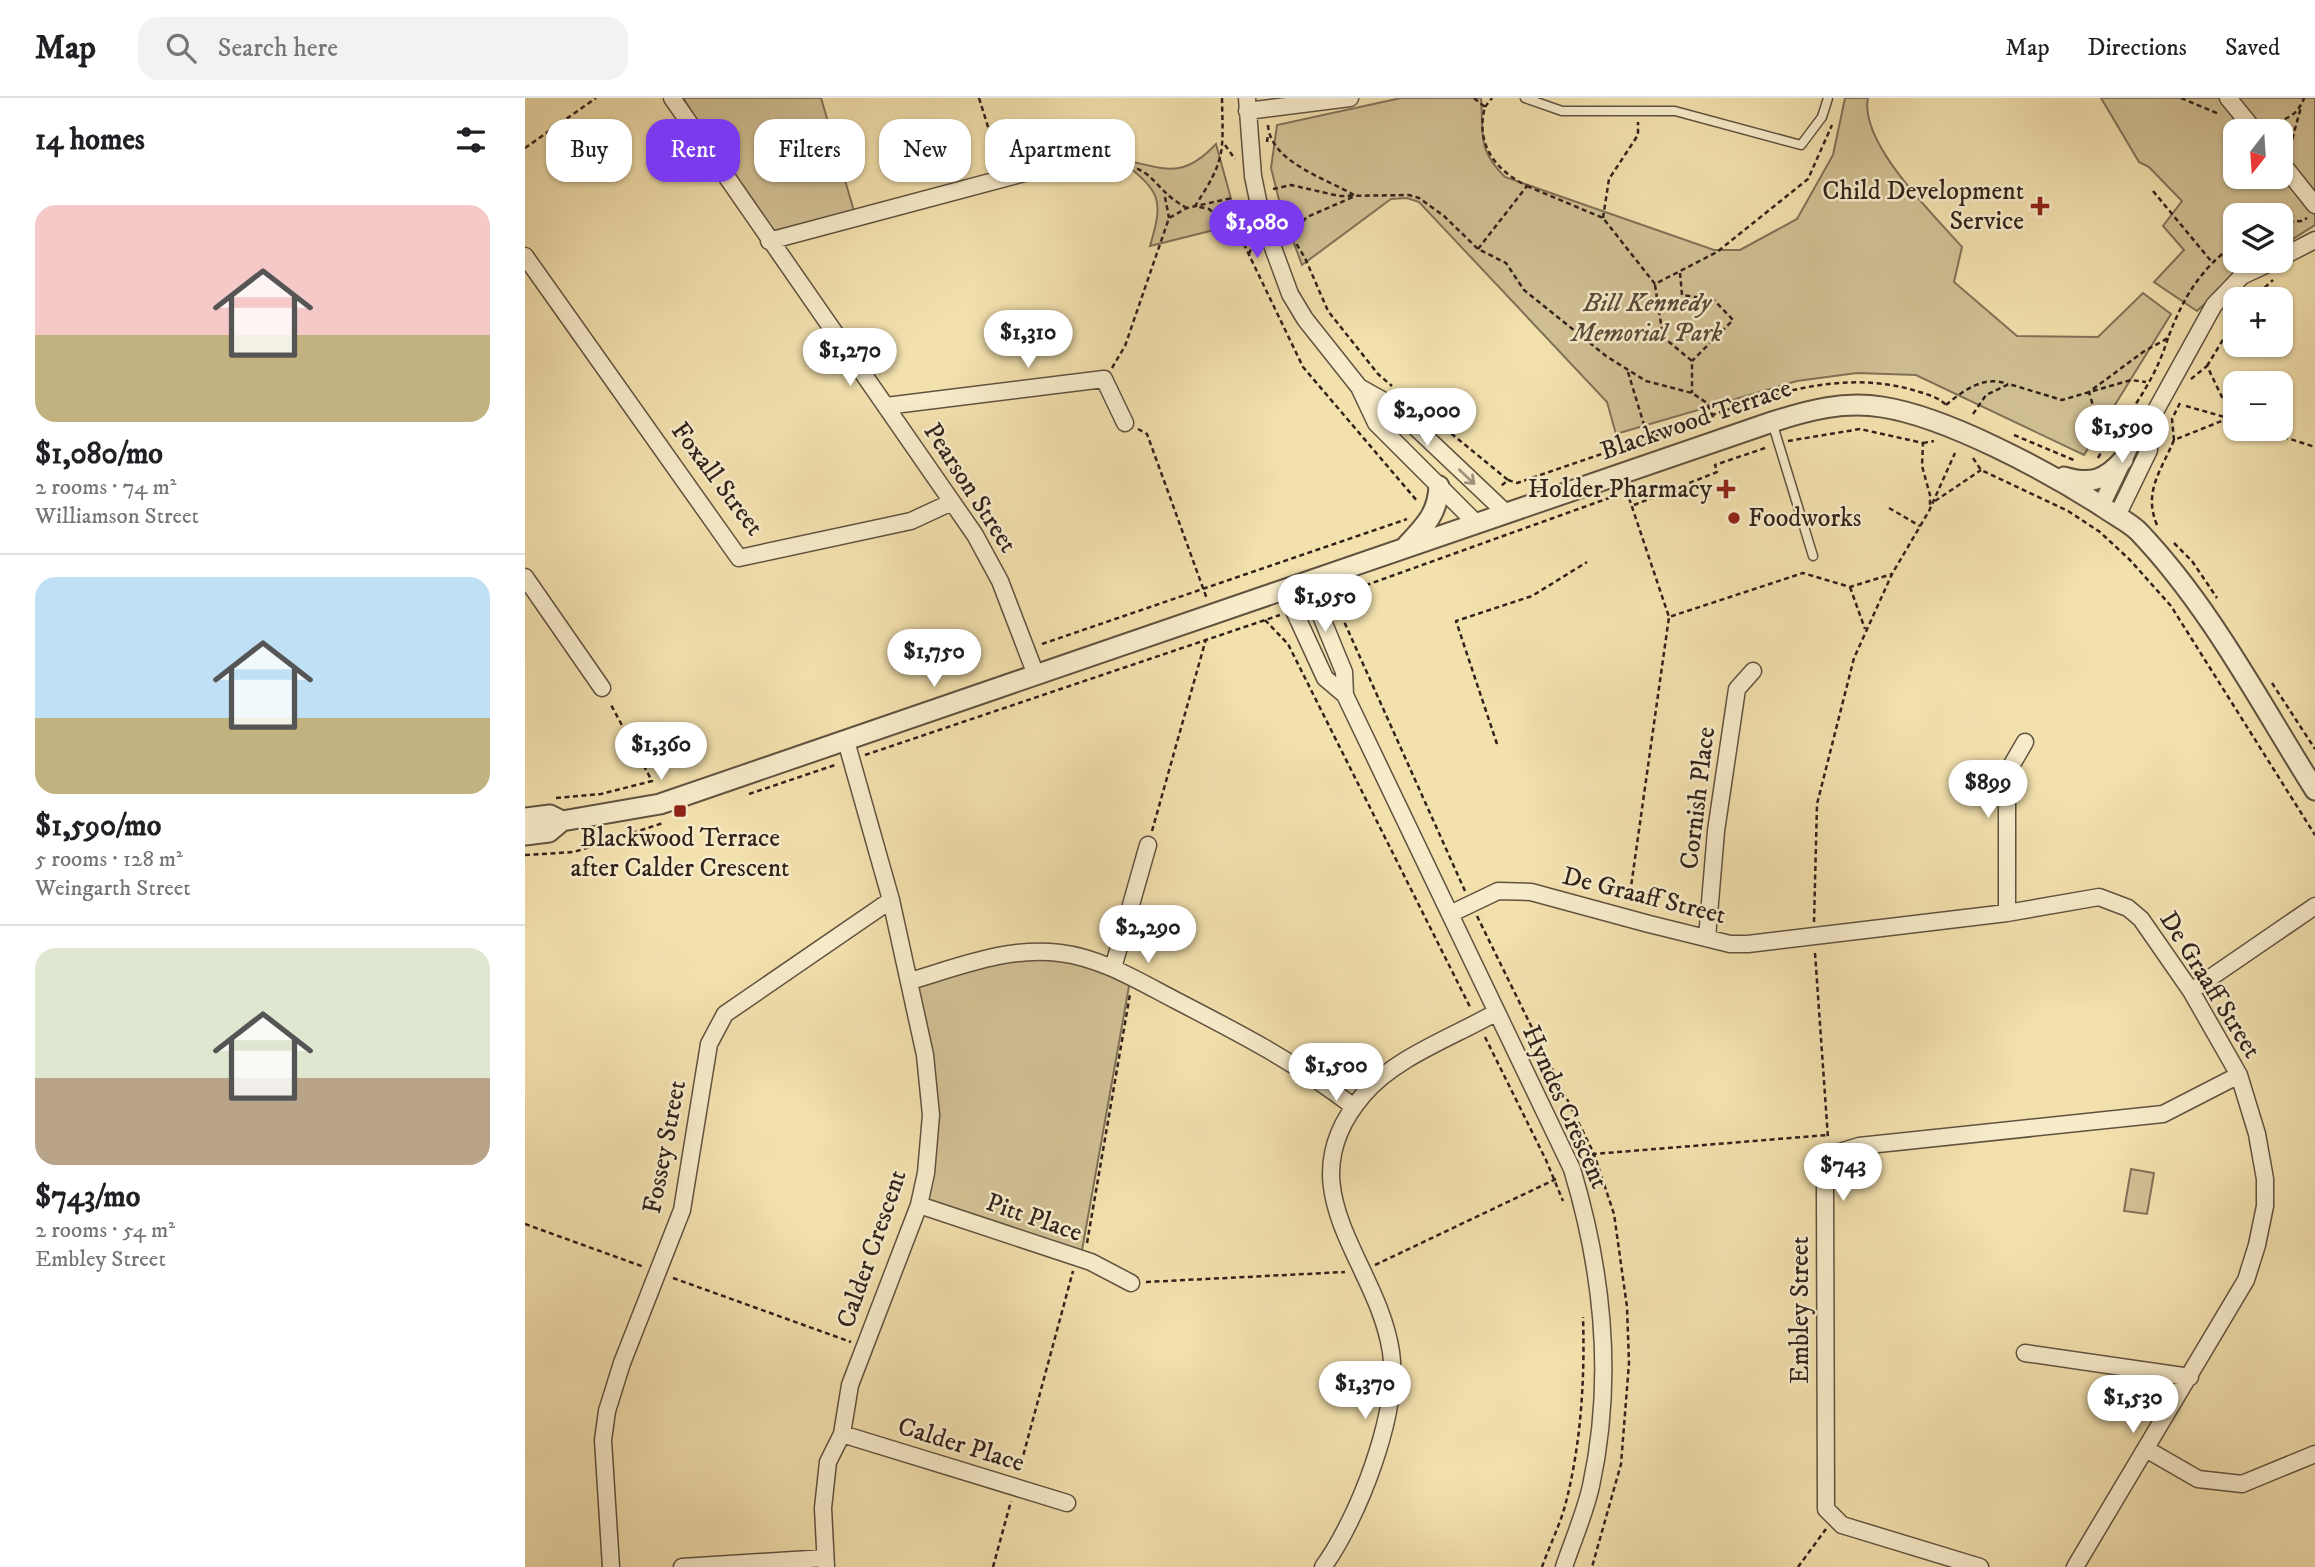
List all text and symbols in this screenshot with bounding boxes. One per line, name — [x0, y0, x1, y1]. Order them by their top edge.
search box — [138, 17, 628, 80]
text: Map — [35, 28, 96, 69]
icon: search — [162, 29, 200, 67]
text: Search here — [218, 32, 338, 65]
text: Map — [2005, 33, 2050, 63]
text: Directions — [2088, 33, 2187, 63]
text: Saved — [2225, 33, 2280, 63]
chip: Buy — [546, 119, 632, 182]
chip: Rent — [646, 119, 740, 182]
chip: Filters — [754, 119, 865, 182]
chip: New — [879, 119, 971, 182]
chip: Apartment — [985, 119, 1135, 182]
north arrow — [2223, 119, 2293, 189]
map controls — [2223, 119, 2293, 441]
icon: filters — [452, 121, 490, 159]
text: 14 homes — [35, 122, 145, 159]
place label: Child Development Service — [1822, 175, 2024, 238]
marker: Child Development Service — [2030, 196, 2050, 216]
pin: $1,080 — [1200, 200, 1314, 260]
button: layers — [2223, 203, 2293, 273]
text: $1,080 — [1225, 208, 1289, 237]
icon: home — [200, 250, 326, 376]
park label: Bill Kennedy Memorial Park — [1570, 287, 1723, 350]
button: + — [2223, 287, 2293, 357]
pin: $1,310 — [971, 310, 1085, 370]
text: $1,310 — [1000, 318, 1056, 347]
pin: $1,270 — [793, 328, 907, 388]
text: $1,270 — [819, 336, 881, 365]
button: − — [2223, 371, 2293, 441]
street label: Blackwood Terrace — [1596, 372, 1796, 468]
pin: $2,000 — [1370, 388, 1484, 448]
text: $2,000 — [1393, 396, 1461, 425]
pin: $1,590 — [2065, 406, 2179, 465]
text: $1,590 — [2091, 413, 2153, 442]
street label: Foxall Street — [663, 415, 771, 543]
street label: Pearson Street — [916, 417, 1024, 559]
text: $1,080/mo — [35, 436, 163, 473]
one-way arrow — [1459, 468, 1476, 485]
text: 2 rooms · 74 m² — [35, 473, 176, 502]
place label: Holder Pharmacy — [1528, 473, 1713, 506]
marker: Holder Pharmacy — [1718, 481, 1734, 497]
text: Williamson Street — [35, 502, 199, 531]
place label: Foodworks — [1748, 502, 1862, 535]
marker: Foodworks — [1726, 510, 1742, 526]
pin: $1,950 — [1268, 574, 1382, 634]
text: $1,950 — [1294, 582, 1356, 611]
icon: home — [200, 622, 326, 748]
pin: $1,750 — [877, 630, 991, 689]
text: $1,750 — [903, 637, 965, 666]
pin: $1,360 — [604, 722, 718, 782]
street label: Cornish Place — [1673, 725, 1723, 871]
text: $1,360 — [631, 730, 691, 759]
pin: $899 — [1947, 760, 2029, 820]
text: $899 — [1964, 768, 2012, 797]
marker: Blackwood Terrace after Calder Crescent — [672, 803, 688, 819]
text: $1,590/mo — [35, 808, 161, 845]
place label: Blackwood Terrace after Calder Crescent — [571, 822, 789, 885]
text: 5 rooms · 128 m² — [35, 845, 183, 874]
street label: De Graaff Street — [1559, 860, 1729, 932]
text: Weingarth Street — [35, 874, 191, 903]
street label: De Graaff Street — [2152, 905, 2268, 1065]
pin: $2,290 — [1091, 906, 1205, 965]
text: $2,290 — [1115, 913, 1181, 942]
icon: home — [200, 993, 326, 1119]
street label: Hyndes Crescent — [1514, 1020, 1616, 1194]
pin: $1,500 — [1279, 1044, 1393, 1103]
text: $1,500 — [1304, 1051, 1368, 1080]
street label: Fossey Street — [636, 1077, 694, 1217]
pin: $743 — [1802, 1144, 1884, 1203]
text: $743 — [1820, 1151, 1866, 1180]
street label: Calder Crescent — [830, 1166, 914, 1332]
text: $743/mo — [35, 1179, 140, 1216]
street label: Pitt Place — [981, 1186, 1087, 1250]
text: 2 rooms · 54 m² — [35, 1216, 175, 1245]
street label: Embley Street — [1784, 1236, 1817, 1384]
text: Embley Street — [35, 1245, 166, 1274]
pin: $1,370 — [1308, 1362, 1422, 1421]
text: $1,370 — [1335, 1369, 1395, 1398]
pin: $1,530 — [2076, 1376, 2190, 1435]
text: $1,530 — [2103, 1383, 2163, 1412]
street label: Calder Place — [894, 1410, 1028, 1480]

